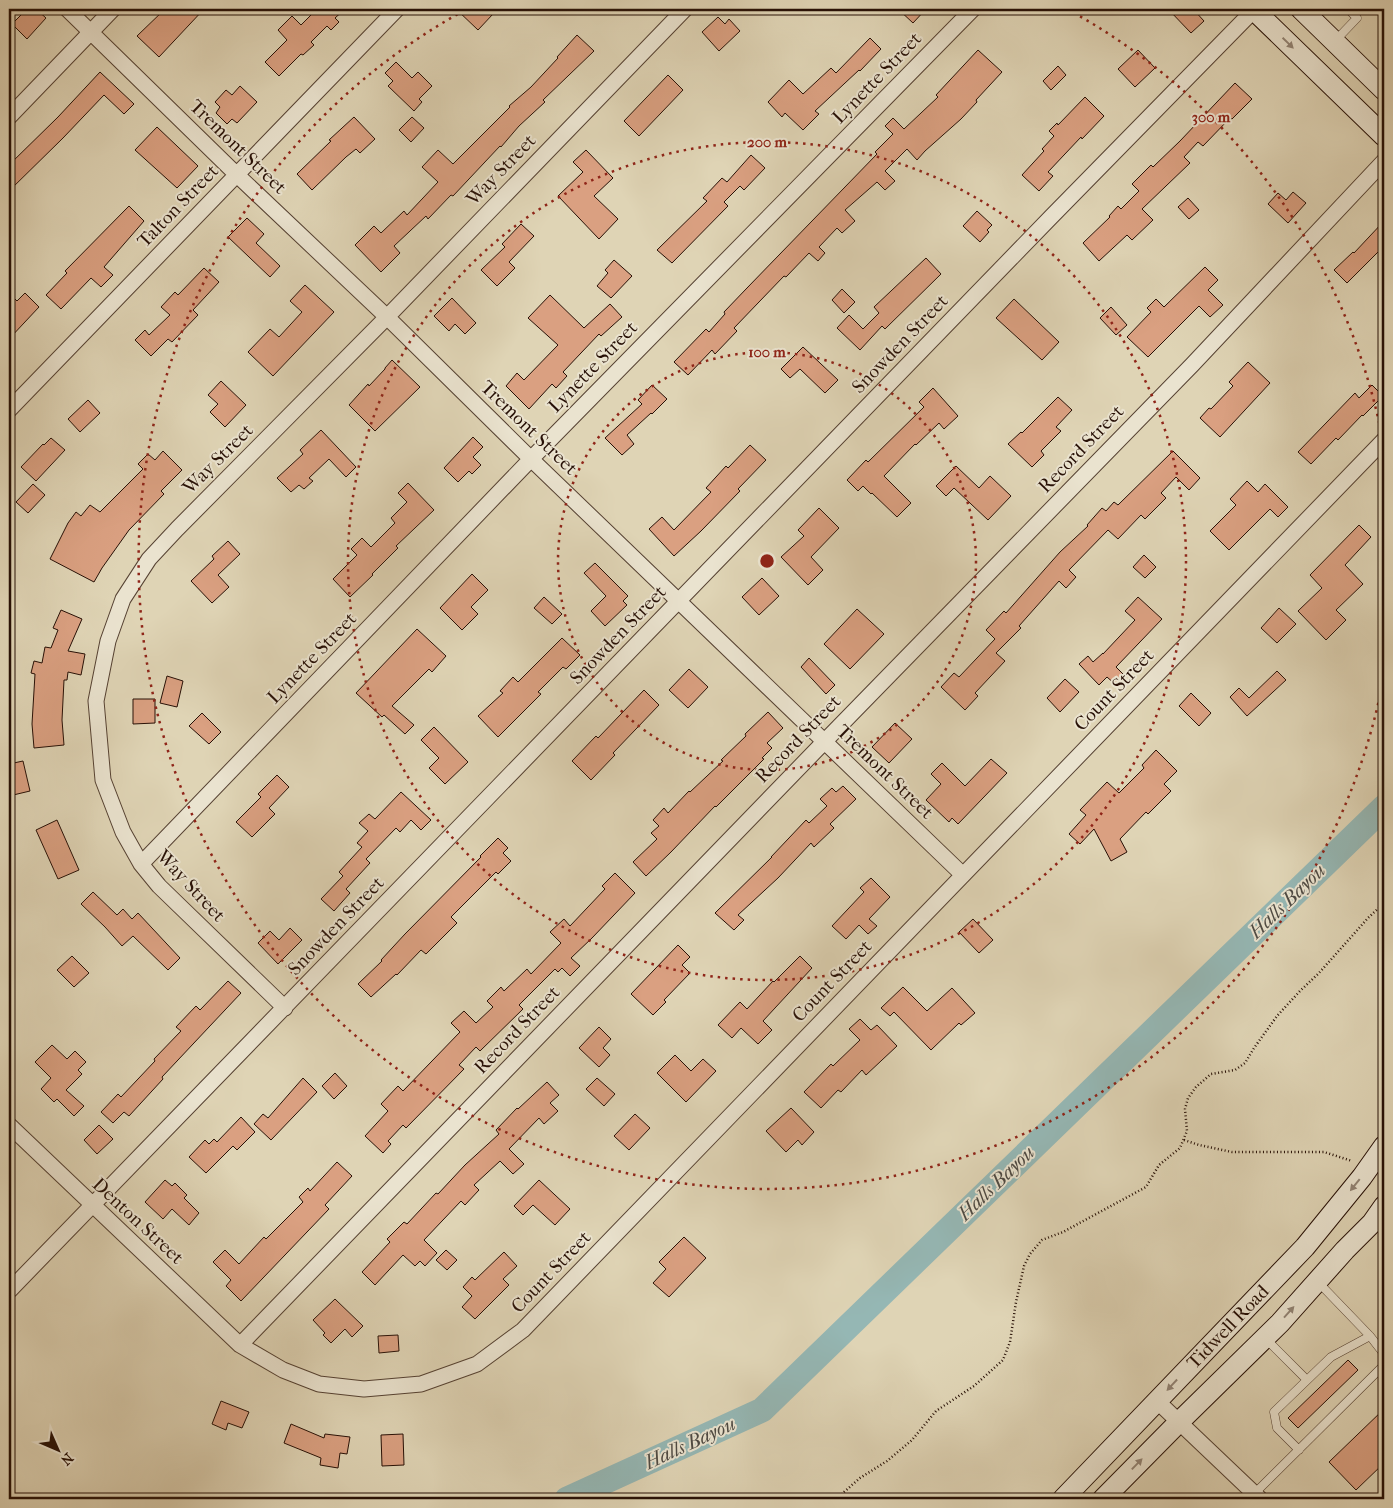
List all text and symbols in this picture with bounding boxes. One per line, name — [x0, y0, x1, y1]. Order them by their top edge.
street label: Lynette Street — [828, 28, 926, 128]
one-way arrow — [1281, 37, 1293, 49]
street label: Tremont Street — [185, 95, 291, 199]
text: 300 m — [1192, 108, 1231, 126]
street label: Way Street — [461, 130, 540, 211]
text: 200 m — [747, 133, 787, 151]
street label: Talton Street — [133, 160, 223, 252]
street label: Snowden Street — [847, 290, 953, 398]
street label: Lynette Street — [544, 317, 642, 417]
text: 100 m — [748, 343, 786, 361]
street label: Tremont Street — [476, 376, 582, 480]
street label: Record Street — [1034, 400, 1128, 497]
street label: Way Street — [178, 419, 258, 499]
centre of rings — [758, 552, 776, 570]
street label: Snowden Street — [565, 581, 671, 689]
street label: Lynette Street — [263, 608, 361, 708]
street label: Count Street — [1070, 644, 1158, 735]
street label: Record Street — [751, 690, 845, 787]
street label: Tremont Street — [832, 720, 938, 824]
street label: Way Street — [152, 845, 230, 927]
water label: Halls Bayou — [1243, 859, 1330, 944]
street label: Snowden Street — [283, 872, 389, 980]
street label: Count Street — [788, 935, 876, 1026]
street label: Record Street — [470, 981, 564, 1078]
water label: Halls Bayou — [952, 1141, 1039, 1226]
street label: Denton Street — [88, 1173, 188, 1269]
one-way arrow — [1350, 1179, 1361, 1192]
street label: Count Street — [507, 1226, 595, 1317]
street label: Tidwell Road — [1183, 1280, 1274, 1374]
one-way arrow — [1284, 1306, 1295, 1319]
one-way arrow — [1166, 1379, 1178, 1391]
water label: Halls Bayou — [640, 1412, 739, 1474]
north arrow — [32, 1426, 82, 1476]
text: N — [57, 1449, 77, 1469]
one-way arrow — [1131, 1459, 1143, 1471]

